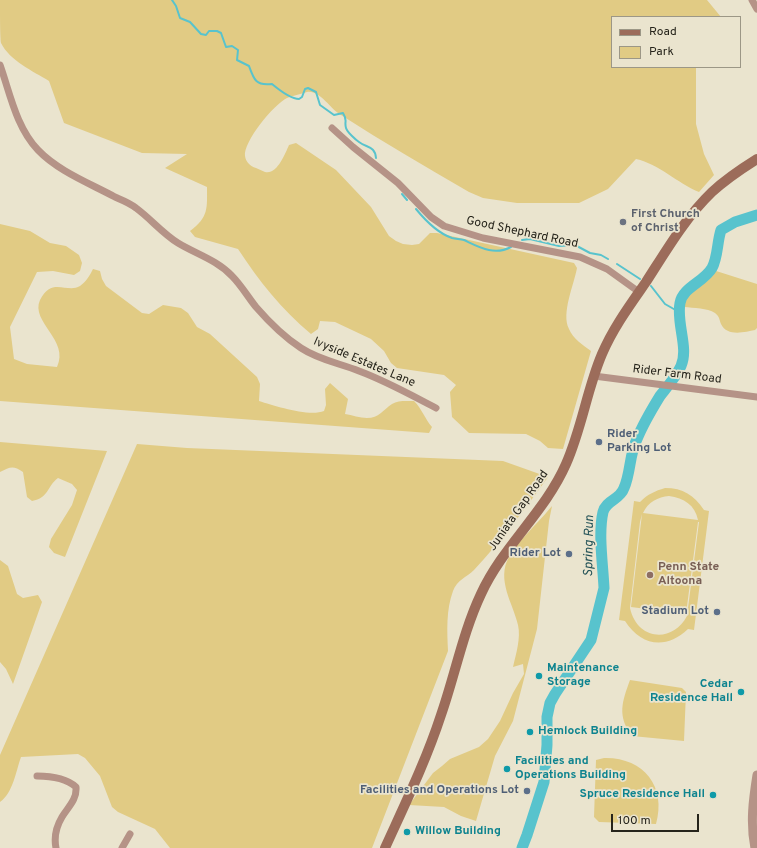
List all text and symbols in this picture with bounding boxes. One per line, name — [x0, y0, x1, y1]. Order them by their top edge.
legend — [611, 16, 741, 68]
text: Road — [649, 24, 677, 40]
text: Park — [649, 44, 674, 60]
place label: First Church of Christ — [631, 208, 700, 236]
street label: Good Shephard Road — [465, 214, 579, 252]
marker: First Church of Christ — [618, 217, 628, 227]
street label: Ivyside Estates Lane — [311, 335, 417, 391]
street label: Rider Farm Road — [632, 362, 722, 388]
place label: Rider Parking Lot — [607, 428, 671, 456]
marker: Rider Parking Lot — [594, 437, 604, 447]
street label: Juniata Gap Road — [486, 468, 552, 554]
water label: Spring Run — [582, 515, 598, 577]
place label: Rider Lot — [509, 547, 561, 561]
marker: Rider Lot — [564, 549, 574, 559]
place label: Penn State Altoona — [658, 561, 719, 589]
marker: Penn State Altoona — [645, 570, 655, 580]
place label: Stadium Lot — [641, 605, 709, 619]
marker: Stadium Lot — [712, 607, 722, 617]
place label: Maintenance Storage — [547, 662, 619, 690]
marker: Maintenance Storage — [534, 671, 544, 681]
place label: Cedar Residence Hall — [650, 678, 733, 706]
marker: Cedar Residence Hall — [736, 687, 746, 697]
place label: Hemlock Building — [538, 725, 637, 739]
marker: Hemlock Building — [525, 727, 535, 737]
place label: Facilities and Operations Building — [515, 755, 626, 783]
marker: Facilities and Operations Building — [502, 764, 512, 774]
place label: Facilities and Operations Lot — [360, 784, 519, 798]
marker: Facilities and Operations Lot — [522, 786, 532, 796]
place label: Spruce Residence Hall — [580, 788, 705, 802]
marker: Spruce Residence Hall — [708, 790, 718, 800]
scale bar — [613, 806, 701, 832]
text: 100 m — [618, 813, 651, 829]
place label: Willow Building — [415, 825, 501, 839]
marker: Willow Building — [402, 827, 412, 837]

